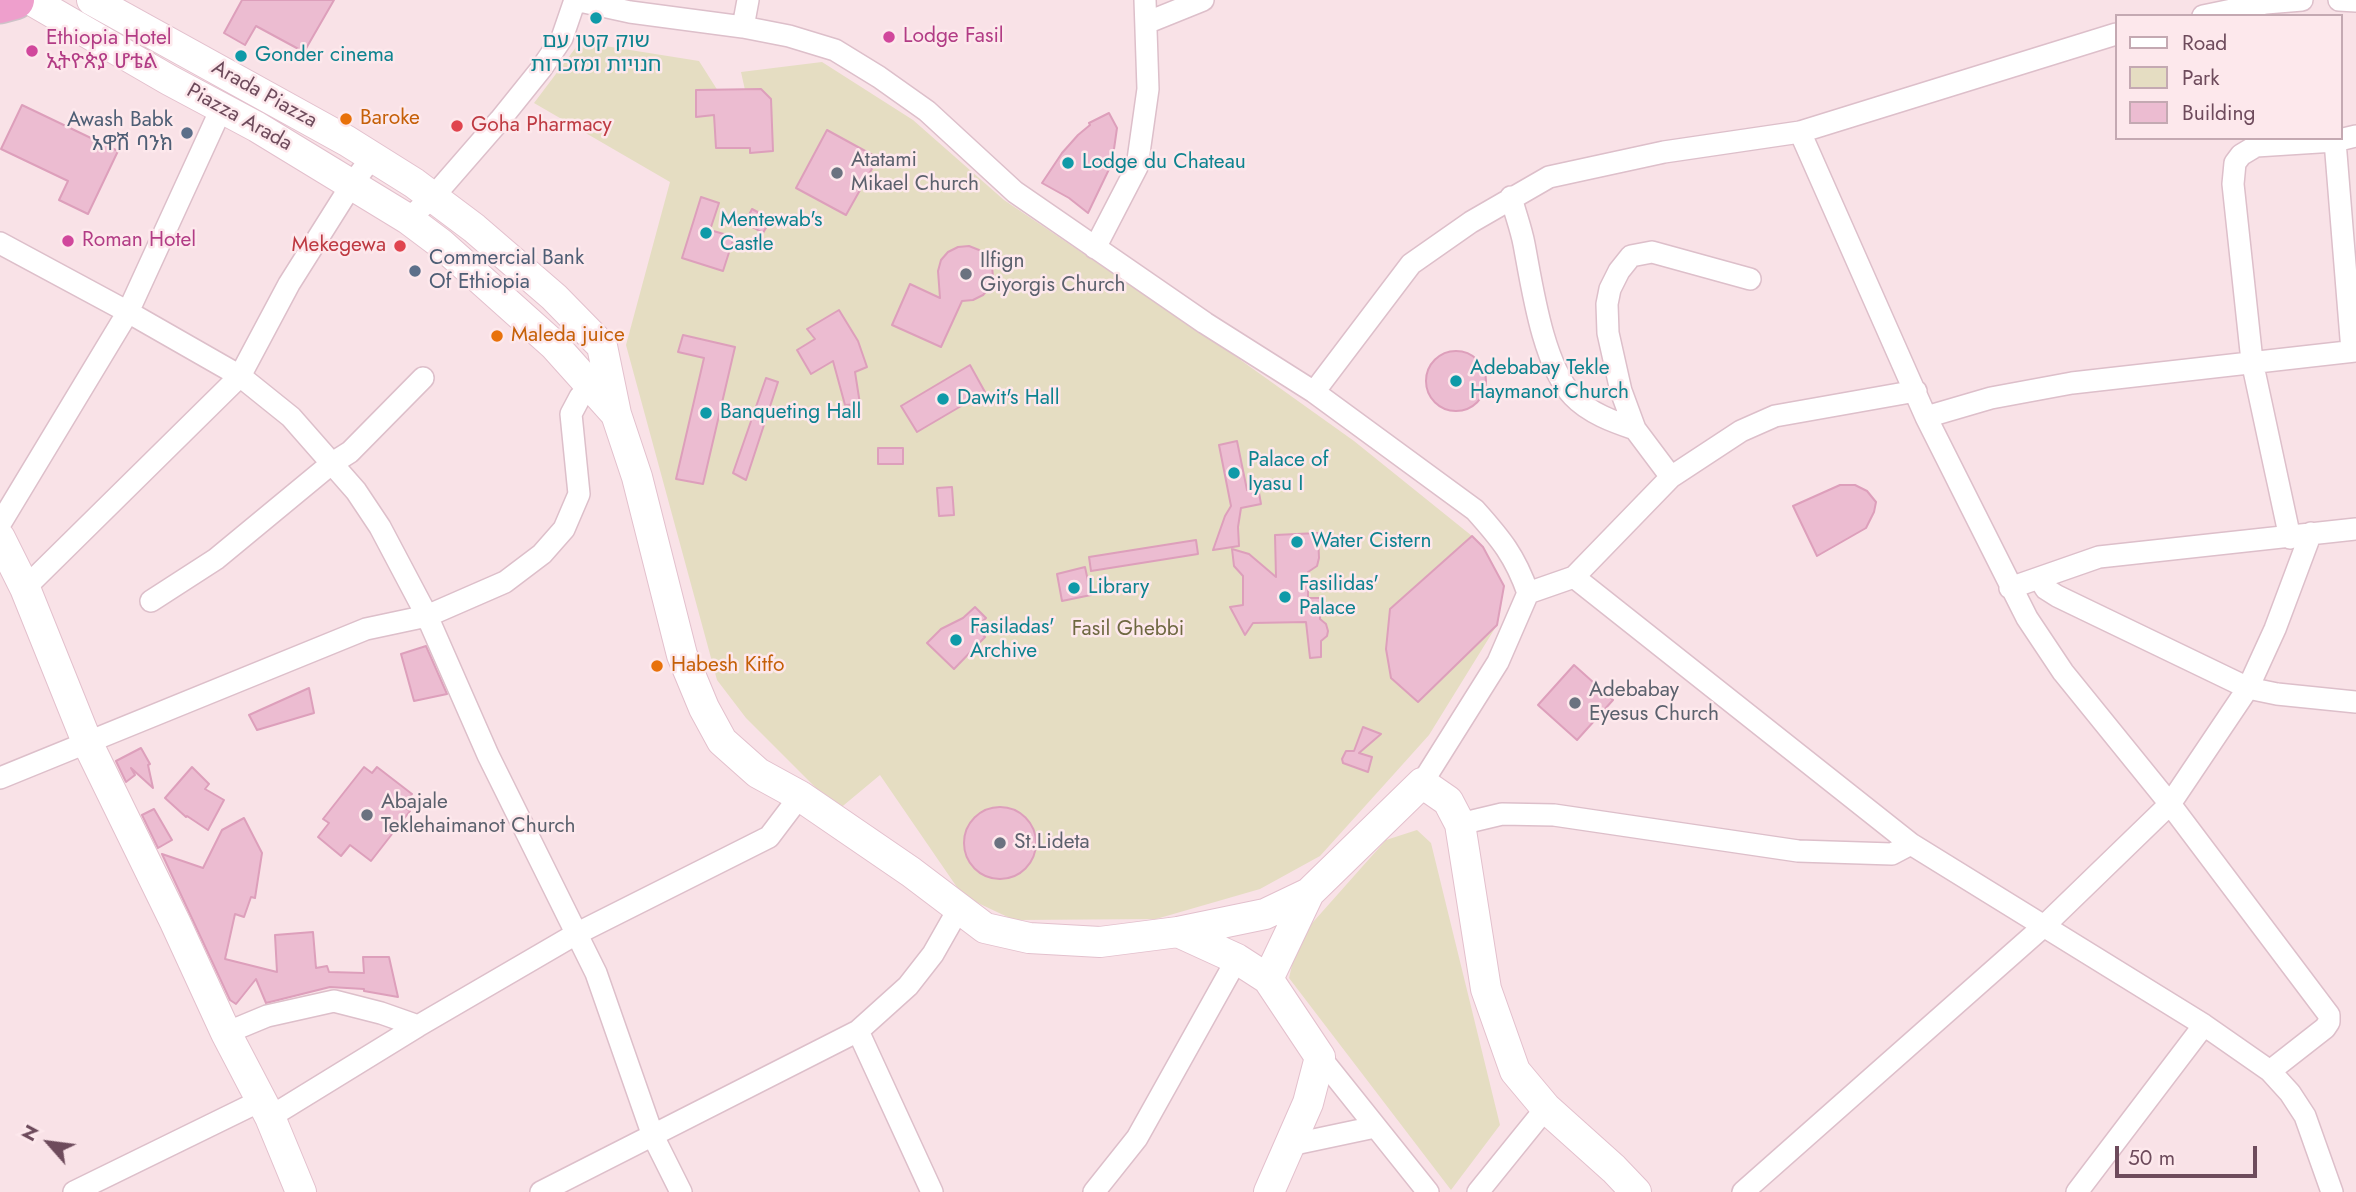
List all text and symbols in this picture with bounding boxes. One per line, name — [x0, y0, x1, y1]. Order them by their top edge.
marker: שוק קטן עם חנויות ומזכרות — [588, 10, 604, 26]
legend — [2114, 14, 2342, 140]
place label: Lodge Fasil — [903, 24, 1004, 50]
place label: Ethiopia Hotel ኢትዮጵያ ሆቴል — [46, 26, 172, 76]
text: Road — [2182, 28, 2227, 58]
place label: שוק קטן עם חנויות ומזכרות — [531, 29, 661, 79]
marker: Lodge Fasil — [881, 29, 897, 45]
marker: Ethiopia Hotel ኢትዮጵያ ሆቴል — [24, 43, 40, 59]
place label: Gonder cinema — [255, 43, 394, 69]
marker: Gonder cinema — [233, 48, 249, 64]
street label: Arada Piazza — [207, 56, 321, 134]
text: Park — [2182, 63, 2219, 93]
street label: Piazza Arada — [182, 79, 296, 157]
text: Building — [2182, 98, 2255, 128]
place label: Baroke — [360, 106, 420, 132]
place label: Awash Babk አዋሽ ባንክ — [67, 108, 173, 158]
marker: Baroke — [338, 111, 354, 127]
place label: Goha Pharmacy — [471, 113, 612, 139]
marker: Goha Pharmacy — [449, 118, 465, 134]
marker: Awash Babk አዋሽ ባንክ — [179, 125, 195, 141]
place label: Atatami Mikael Church — [851, 148, 979, 198]
place label: Lodge du Chateau — [1082, 150, 1246, 176]
marker: Lodge du Chateau — [1060, 155, 1076, 171]
marker: Atatami Mikael Church — [829, 165, 845, 181]
place label: Mentewab's Castle — [720, 208, 822, 258]
marker: Mentewab's Castle — [698, 225, 714, 241]
place label: Roman Hotel — [82, 228, 196, 254]
marker: Roman Hotel — [60, 233, 76, 249]
place label: Mekegewa — [292, 233, 386, 259]
marker: Mekegewa — [392, 238, 408, 254]
place label: Commercial Bank Of Ethiopia — [429, 246, 584, 296]
place label: Ilfign Giyorgis Church — [980, 249, 1126, 299]
marker: Commercial Bank Of Ethiopia — [407, 263, 423, 279]
marker: Ilfign Giyorgis Church — [958, 266, 974, 282]
place label: Maleda juice — [511, 323, 625, 349]
marker: Maleda juice — [489, 328, 505, 344]
place label: Adebabay Tekle Haymanot Church — [1470, 356, 1629, 406]
marker: Adebabay Tekle Haymanot Church — [1448, 373, 1464, 389]
place label: Dawit's Hall — [957, 386, 1059, 412]
marker: Dawit's Hall — [935, 391, 951, 407]
place label: Banqueting Hall — [720, 400, 861, 426]
marker: Banqueting Hall — [698, 405, 714, 421]
place label: Palace of Iyasu I — [1248, 448, 1329, 498]
marker: Palace of Iyasu I — [1226, 465, 1242, 481]
place label: Water Cistern — [1311, 529, 1432, 555]
marker: Water Cistern — [1289, 534, 1305, 550]
place label: Fasilidas' Palace — [1299, 572, 1379, 622]
place label: Library — [1088, 575, 1149, 601]
marker: Library — [1066, 580, 1082, 596]
marker: Fasilidas' Palace — [1277, 589, 1293, 605]
place label: Fasiladas' Archive — [970, 615, 1055, 665]
park label: Fasil Ghebbi — [1072, 617, 1184, 643]
marker: Fasiladas' Archive — [948, 632, 964, 648]
place label: Habesh Kitfo — [671, 653, 785, 679]
marker: Habesh Kitfo — [649, 658, 665, 674]
place label: Adebabay Eyesus Church — [1589, 678, 1719, 728]
marker: Adebabay Eyesus Church — [1567, 695, 1583, 711]
place label: Abajale Teklehaimanot Church — [381, 790, 576, 840]
marker: Abajale Teklehaimanot Church — [359, 807, 375, 823]
place label: St.Lideta — [1014, 830, 1090, 856]
marker: St.Lideta — [992, 835, 1008, 851]
north arrow — [14, 1108, 84, 1178]
text: N — [15, 1120, 45, 1146]
scale bar — [2118, 1132, 2260, 1176]
text: 50 m — [2128, 1143, 2175, 1173]

